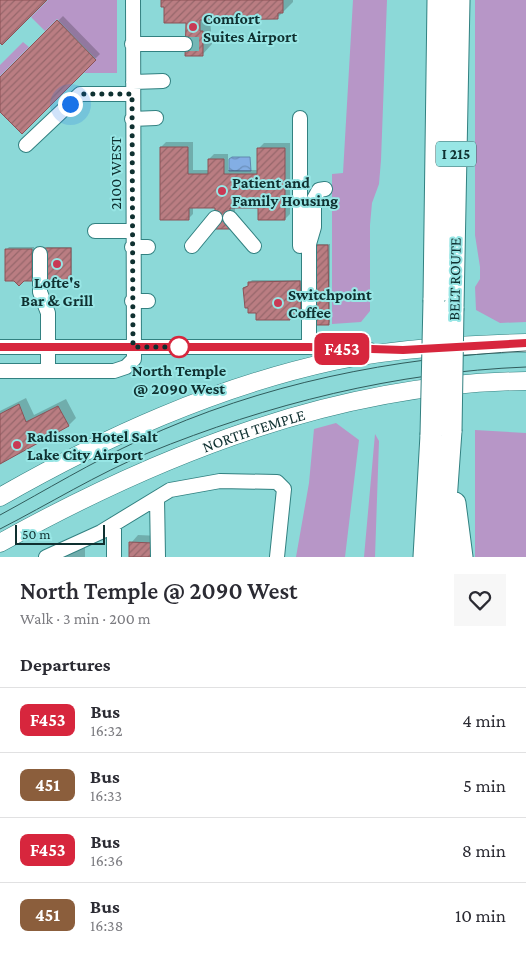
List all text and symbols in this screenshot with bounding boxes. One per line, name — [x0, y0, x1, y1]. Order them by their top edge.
place label: Comfort Suites Airport — [203, 10, 297, 45]
marker: Comfort Suites Airport — [187, 21, 199, 33]
your location — [58, 92, 83, 117]
street label: 2100 WEST — [107, 136, 124, 210]
road number: I 215 — [436, 142, 476, 166]
place label: Patient and Family Housing — [232, 174, 338, 209]
marker: Patient and Family Housing — [216, 185, 228, 197]
street label: BELT ROUTE — [445, 237, 464, 321]
marker: Lofte's Bar & Grill — [51, 258, 63, 270]
place label: Lofte's Bar & Grill — [21, 274, 94, 309]
place label: Switchpoint Coffee — [288, 286, 372, 321]
marker: Switchpoint Coffee — [272, 297, 284, 309]
line badge: F453 — [307, 333, 377, 365]
marker: North Temple @ 2090 West — [168, 336, 190, 358]
text: F453 — [324, 339, 360, 359]
place label: North Temple @ 2090 West — [132, 362, 227, 397]
street label: NORTH TEMPLE — [200, 406, 307, 456]
place label: Radisson Hotel Salt Lake City Airport — [27, 428, 158, 463]
marker: Radisson Hotel Salt Lake City Airport — [11, 439, 23, 451]
scale bar — [15, 522, 105, 545]
text: 50 m — [22, 526, 50, 542]
button: heart — [454, 574, 506, 626]
text: North Temple @ 2090 West — [20, 577, 297, 604]
text: Walk · 3 min · 200 m — [20, 610, 151, 627]
text: Departures — [20, 654, 111, 675]
text: Bus — [90, 701, 120, 722]
text: F453 — [30, 710, 65, 730]
text: 4 min — [462, 710, 506, 731]
text: 16:32 — [90, 722, 123, 739]
text: Bus — [90, 766, 120, 787]
text: 451 — [35, 775, 60, 795]
text: 5 min — [463, 775, 506, 796]
text: 16:33 — [90, 787, 122, 804]
text: Bus — [90, 831, 120, 852]
text: F453 — [30, 840, 65, 860]
text: 8 min — [462, 840, 506, 861]
text: 16:36 — [90, 852, 123, 869]
text: Bus — [90, 896, 120, 917]
text: 451 — [35, 905, 60, 925]
text: 10 min — [455, 905, 506, 926]
text: 16:38 — [90, 917, 123, 934]

